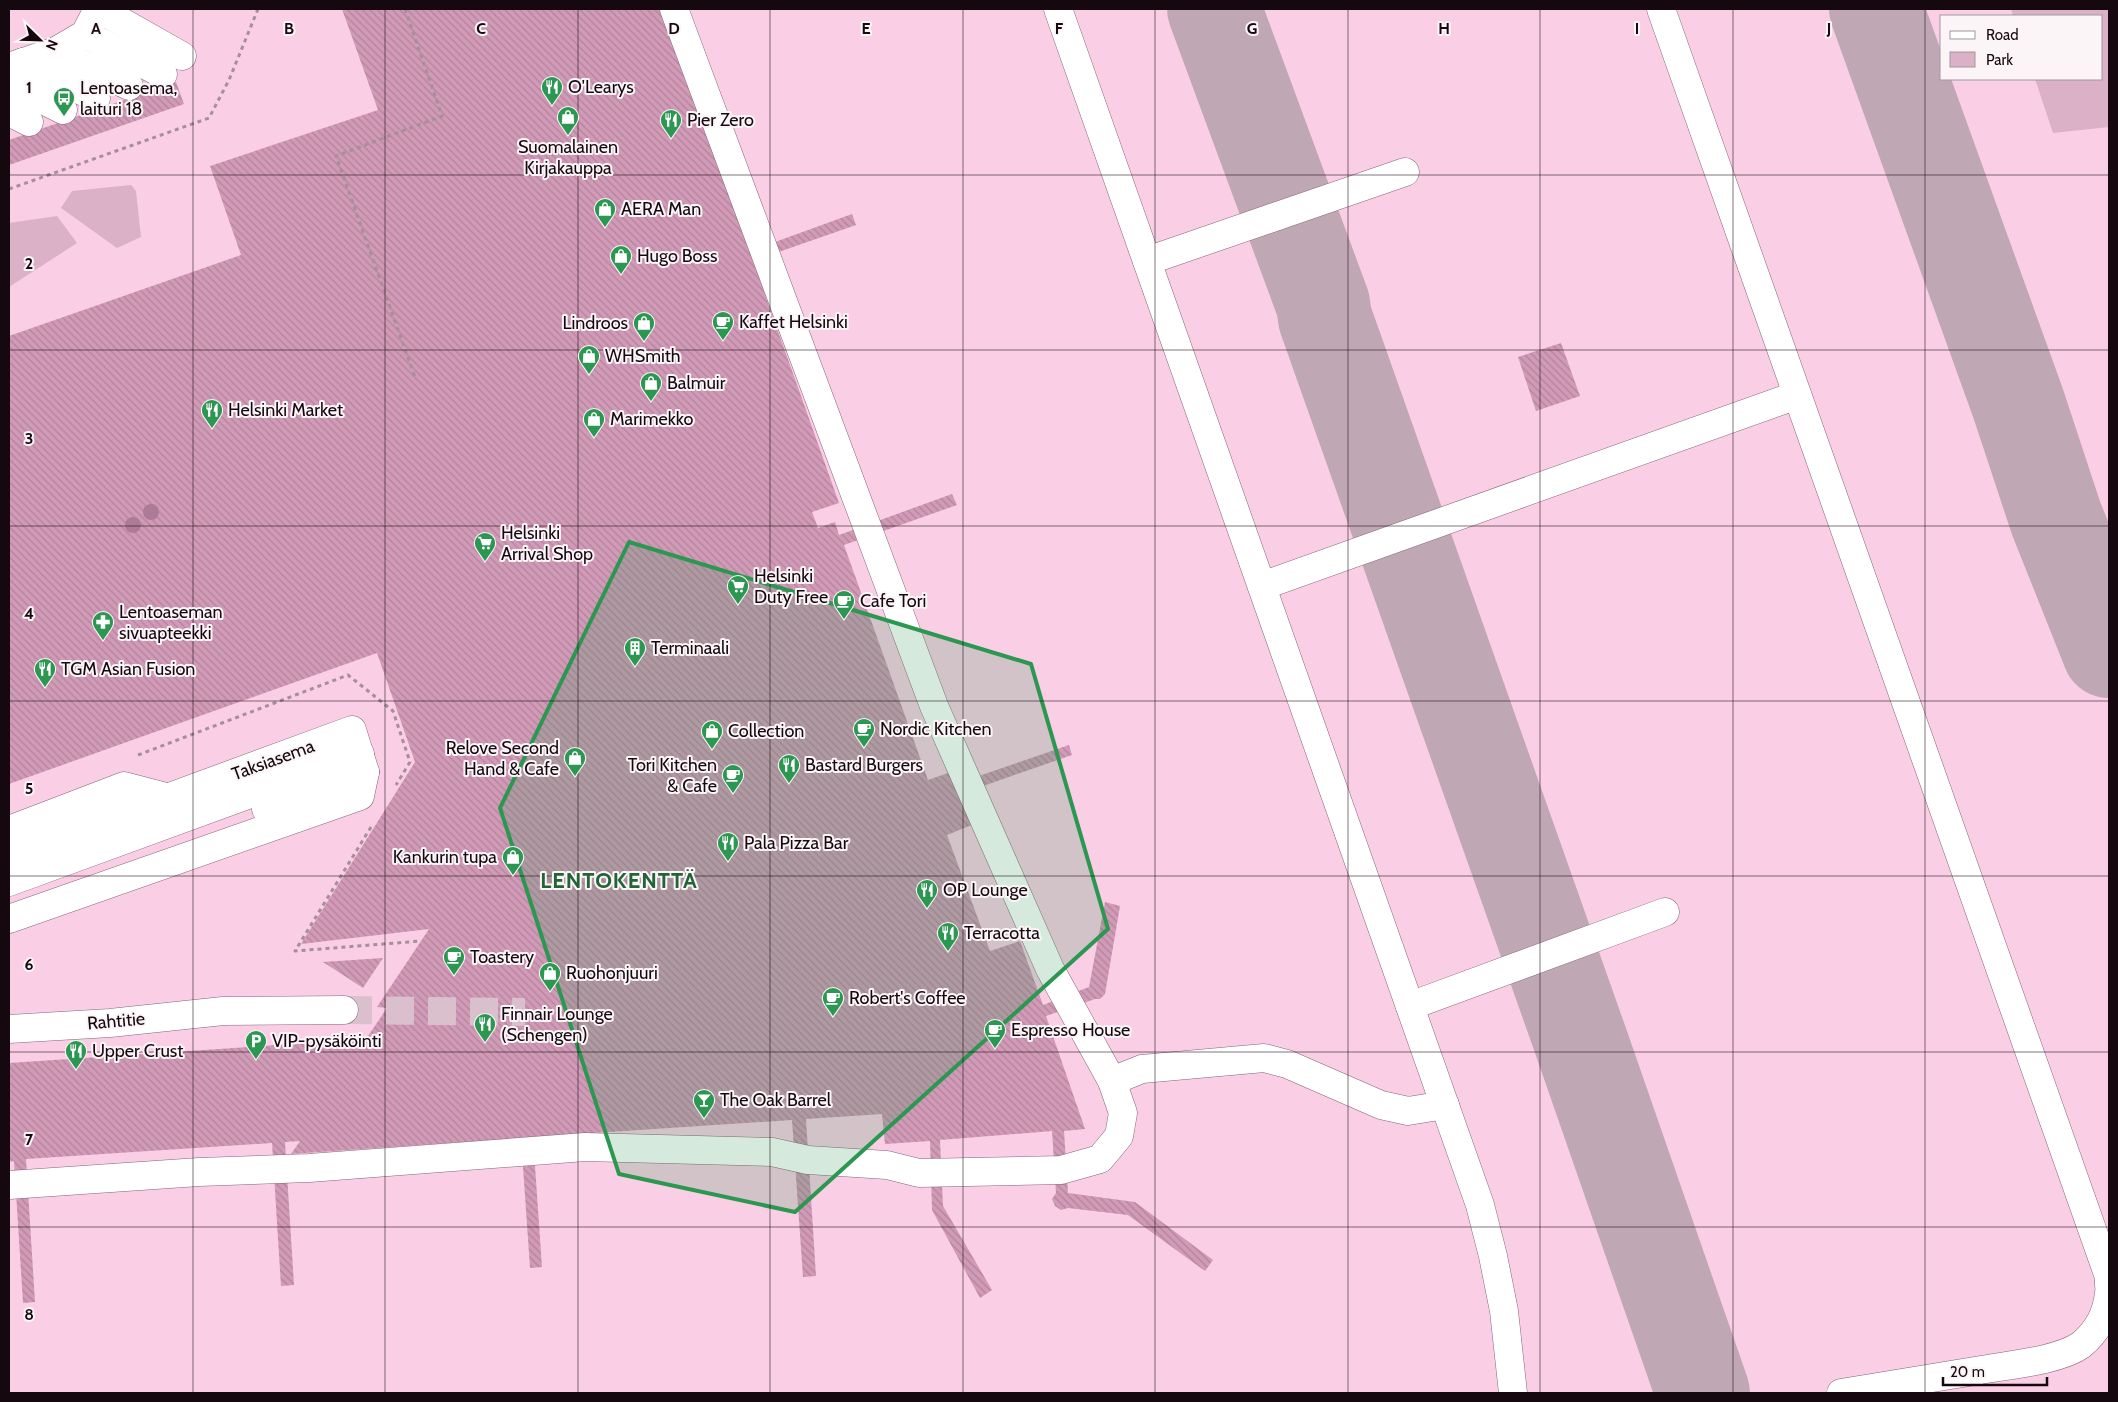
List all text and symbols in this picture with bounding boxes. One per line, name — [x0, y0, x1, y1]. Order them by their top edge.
north arrow — [15, 15, 65, 65]
legend — [1940, 15, 2103, 80]
text: A — [91, 19, 101, 38]
text: B — [284, 19, 294, 38]
text: C — [476, 19, 486, 38]
text: D — [668, 19, 680, 38]
text: E — [861, 19, 871, 38]
text: F — [1055, 19, 1064, 38]
text: G — [1247, 19, 1257, 38]
text: H — [1438, 19, 1450, 38]
text: I — [1635, 19, 1639, 38]
text: J — [1826, 19, 1831, 38]
text: Road — [1986, 26, 2019, 44]
text: N — [42, 37, 62, 53]
text: Park — [1986, 51, 2013, 69]
restaurant icon: O'Learys — [540, 75, 564, 106]
place label: O'Learys — [568, 76, 634, 98]
place label: Lentoasema, laituri 18 — [80, 77, 178, 120]
text: 1 — [26, 78, 32, 97]
bus stop icon: Lentoasema, laituri 18 — [52, 86, 76, 117]
shop icon: Suomalainen Kirjakauppa — [556, 105, 580, 136]
restaurant icon: Pier Zero — [659, 108, 683, 139]
place label: Pier Zero — [687, 109, 754, 131]
place label: Suomalainen Kirjakauppa — [518, 136, 618, 179]
shop icon: AERA Man — [593, 197, 617, 228]
place label: AERA Man — [621, 198, 701, 220]
shop icon: Hugo Boss — [609, 244, 633, 275]
place label: Hugo Boss — [637, 245, 717, 267]
text: 2 — [25, 254, 33, 273]
cafe icon: Kaffet Helsinki — [711, 310, 735, 341]
shop icon: Lindroos — [632, 311, 656, 342]
place label: Kaffet Helsinki — [739, 311, 848, 333]
place label: Lindroos — [562, 312, 628, 334]
shop icon: WHSmith — [577, 344, 601, 375]
place label: WHSmith — [605, 345, 681, 367]
shop icon: Balmuir — [639, 371, 663, 402]
place label: Balmuir — [667, 372, 726, 394]
restaurant icon: Helsinki Market — [200, 398, 224, 429]
place label: Helsinki Market — [228, 399, 343, 421]
shop icon: Marimekko — [582, 407, 606, 438]
place label: Marimekko — [610, 408, 693, 430]
text: 3 — [25, 429, 33, 448]
place label: Helsinki Arrival Shop — [501, 522, 593, 565]
supermarket icon: Helsinki Arrival Shop — [473, 531, 497, 562]
place label: Helsinki Duty Free — [754, 565, 828, 608]
supermarket icon: Helsinki Duty Free — [726, 574, 750, 605]
cafe icon: Cafe Tori — [832, 589, 856, 620]
place label: Cafe Tori — [860, 590, 926, 612]
place label: Lentoaseman sivuapteekki — [119, 601, 223, 644]
text: 4 — [24, 604, 34, 623]
pharmacy icon: Lentoaseman sivuapteekki — [91, 610, 115, 641]
building icon: Terminaali — [623, 636, 647, 667]
place label: Terminaali — [651, 637, 729, 659]
restaurant icon: TGM Asian Fusion — [33, 657, 57, 688]
place label: TGM Asian Fusion — [61, 658, 195, 680]
cafe icon: Nordic Kitchen — [852, 717, 876, 748]
place label: Nordic Kitchen — [880, 718, 991, 740]
shop icon: Collection — [700, 719, 724, 750]
place label: Collection — [728, 720, 804, 742]
street label: Taksiasema — [229, 735, 318, 785]
place label: Relove Second Hand & Cafe — [446, 737, 559, 780]
shop icon: Relove Second Hand & Cafe — [563, 746, 587, 777]
restaurant icon: Bastard Burgers — [777, 753, 801, 784]
place label: Tori Kitchen & Cafe — [628, 754, 717, 797]
place label: Bastard Burgers — [805, 754, 923, 776]
cafe icon: Tori Kitchen & Cafe — [721, 763, 745, 794]
text: 5 — [25, 779, 33, 798]
restaurant icon: Pala Pizza Bar — [716, 831, 740, 862]
place label: Pala Pizza Bar — [744, 832, 849, 854]
shop icon: Kankurin tupa — [501, 845, 525, 876]
place label: Kankurin tupa — [393, 846, 497, 868]
district label: LENTOKENTTÄ — [540, 867, 698, 894]
restaurant icon: OP Lounge — [915, 878, 939, 909]
place label: OP Lounge — [943, 879, 1028, 901]
restaurant icon: Terracotta — [936, 921, 960, 952]
place label: Terracotta — [964, 922, 1040, 944]
cafe icon: Toastery — [442, 945, 466, 976]
place label: Toastery — [470, 946, 534, 968]
text: 6 — [25, 955, 34, 974]
shop icon: Ruohonjuuri — [538, 961, 562, 992]
place label: Ruohonjuuri — [566, 962, 658, 984]
cafe icon: Robert's Coffee — [821, 986, 845, 1017]
place label: Robert's Coffee — [849, 987, 966, 1009]
place label: Finnair Lounge (Schengen) — [501, 1003, 613, 1046]
street label: Rahtitie — [86, 1008, 146, 1034]
restaurant icon: Finnair Lounge (Schengen) — [473, 1012, 497, 1043]
cafe icon: Espresso House — [983, 1018, 1007, 1049]
place label: Espresso House — [1011, 1019, 1130, 1041]
parking icon: VIP-pysäköinti — [244, 1029, 268, 1060]
place label: VIP-pysäköinti — [272, 1030, 382, 1052]
restaurant icon: Upper Crust — [64, 1039, 88, 1070]
place label: Upper Crust — [92, 1040, 183, 1062]
bar icon: The Oak Barrel — [692, 1088, 716, 1119]
place label: The Oak Barrel — [720, 1089, 832, 1111]
text: 7 — [25, 1130, 34, 1149]
text: 8 — [24, 1305, 34, 1324]
scale bar — [1943, 1354, 2047, 1386]
text: 20 m — [1950, 1363, 1985, 1381]

